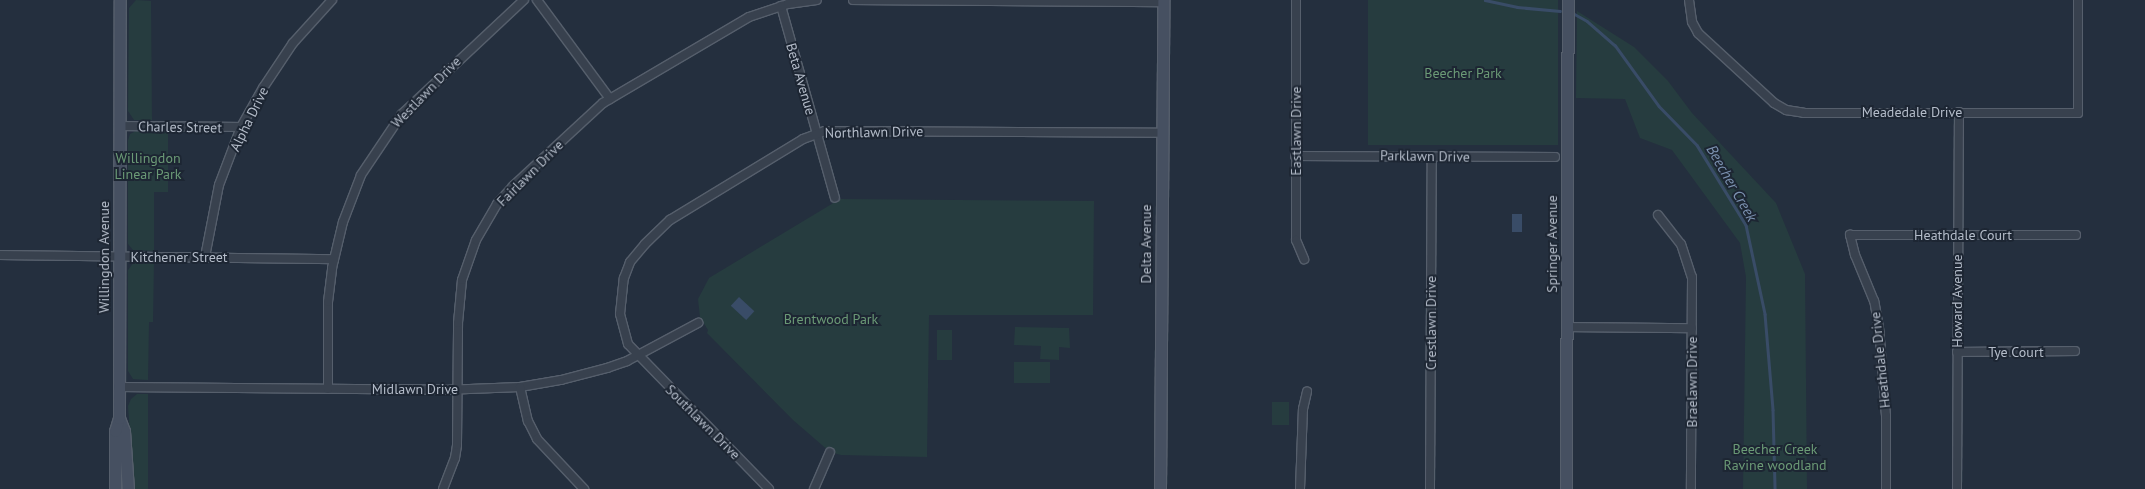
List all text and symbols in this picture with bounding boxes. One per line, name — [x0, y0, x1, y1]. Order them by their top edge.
street label: Beta Avenue — [783, 41, 819, 117]
street label: Westlawn Drive — [388, 53, 464, 131]
park label: Beecher Park — [1424, 65, 1502, 81]
street label: Alpha Drive — [226, 84, 272, 154]
street label: Eastlawn Drive — [1288, 86, 1304, 176]
street label: Meadedale Drive — [1862, 104, 1962, 120]
street label: Charles Street — [138, 118, 222, 136]
street label: Northlawn Drive — [825, 123, 923, 141]
street label: Fairlawn Drive — [493, 136, 567, 210]
water label: Beecher Creek — [1703, 141, 1761, 225]
street label: Parklawn Drive — [1380, 147, 1470, 165]
park label: Willingdon Linear Park — [115, 150, 181, 182]
street label: Springer Avenue — [1544, 195, 1560, 293]
street label: Willingdon Avenue — [96, 201, 112, 313]
street label: Delta Avenue — [1138, 204, 1154, 284]
street label: Heathdale Court — [1914, 227, 2012, 243]
street label: Kitchener Street — [131, 249, 227, 265]
street label: Howard Avenue — [1949, 254, 1965, 348]
street label: Crestlawn Drive — [1423, 276, 1439, 370]
park label: Brentwood Park — [784, 311, 878, 327]
street label: Heathdale Drive — [1867, 311, 1893, 409]
street label: Braelawn Drive — [1684, 336, 1700, 428]
street label: Tye Court — [1988, 344, 2044, 360]
street label: Midlawn Drive — [372, 381, 458, 397]
street label: Southlawn Drive — [662, 381, 744, 463]
park label: Beecher Creek Ravine woodland — [1723, 441, 1827, 474]

